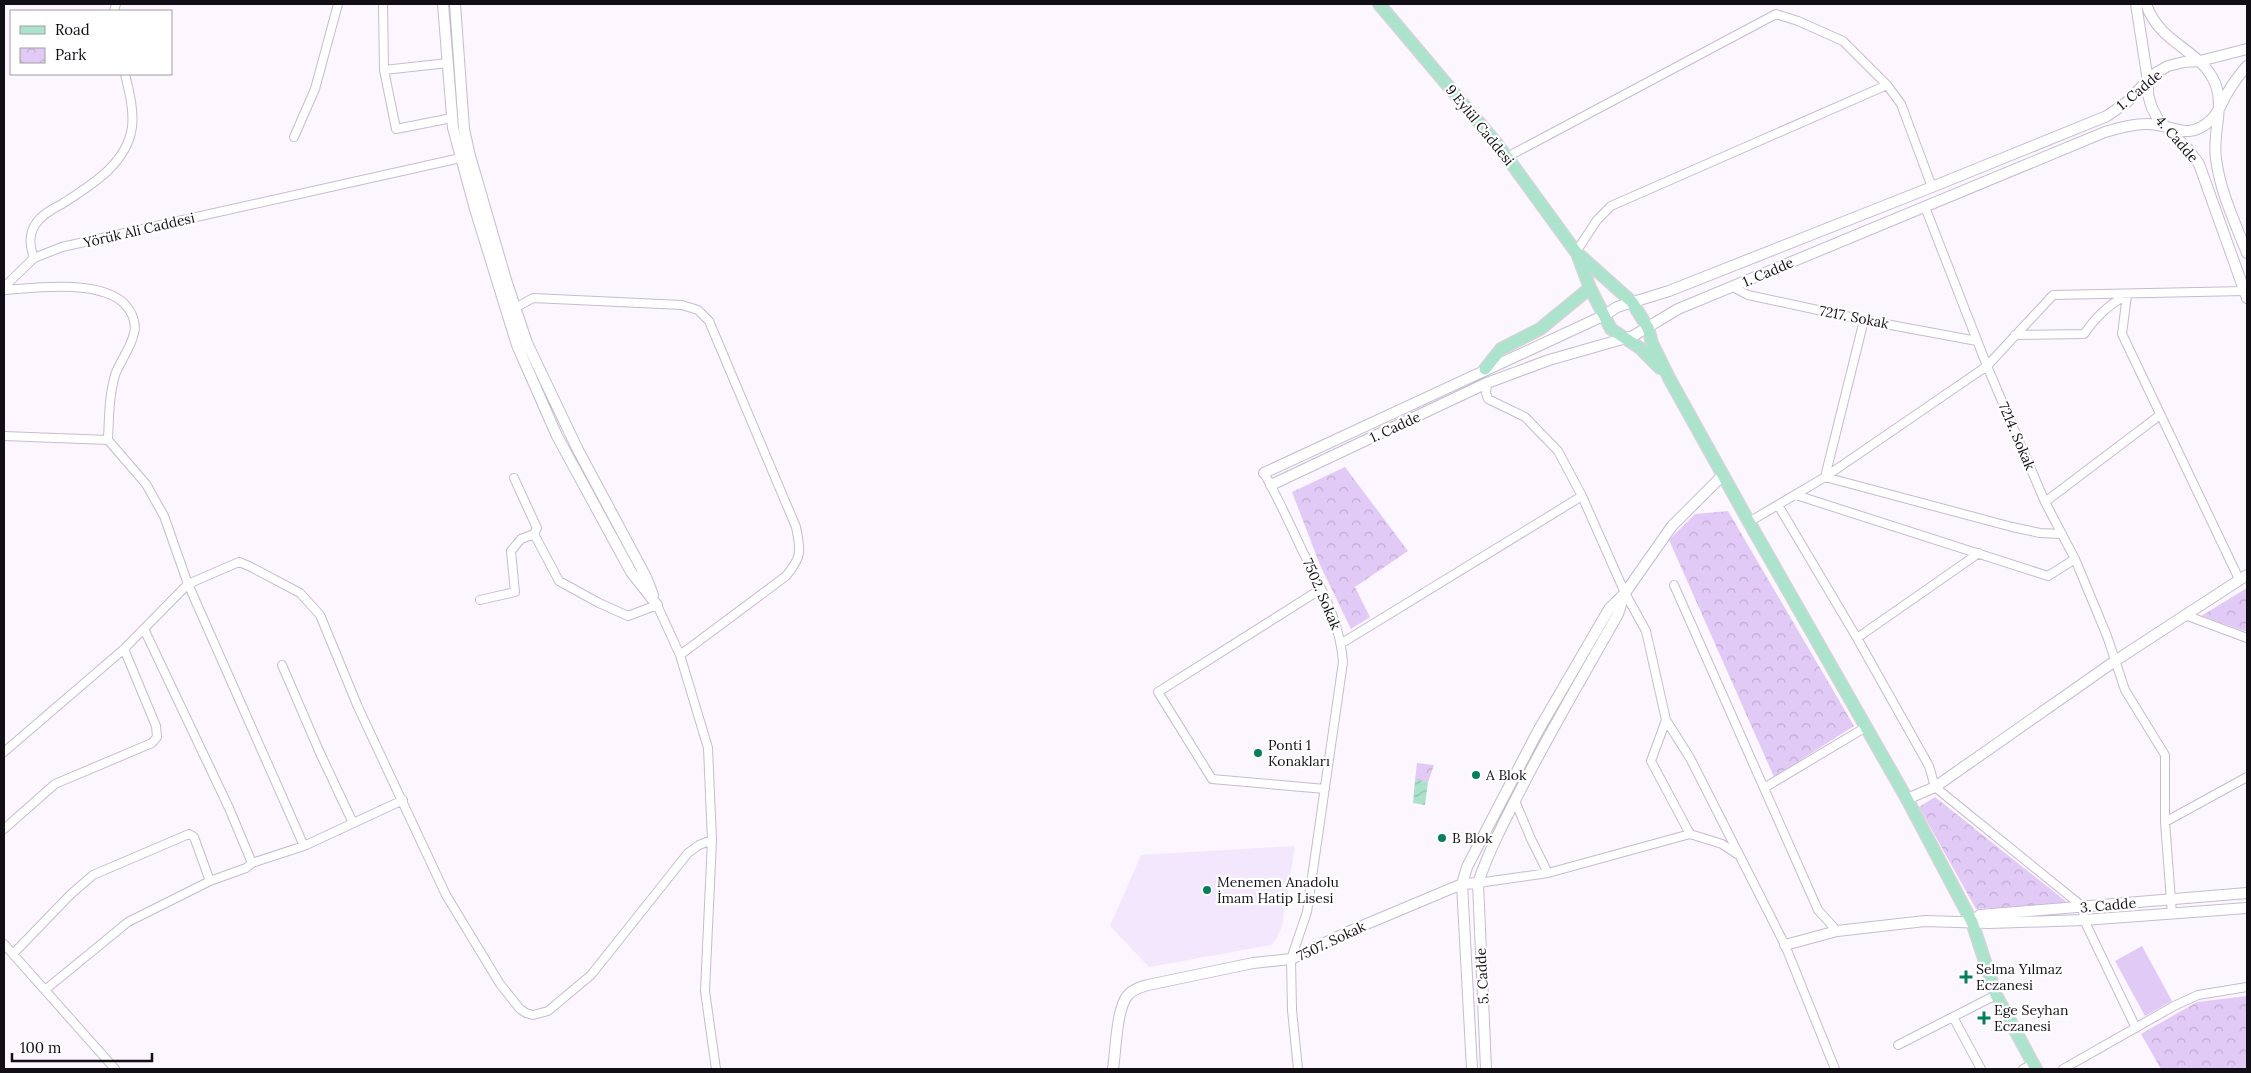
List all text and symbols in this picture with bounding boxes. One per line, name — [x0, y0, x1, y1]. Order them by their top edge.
legend — [10, 10, 172, 75]
text: Road — [55, 20, 90, 39]
text: Park — [55, 45, 86, 64]
street label: 1. Cadde — [2113, 66, 2166, 114]
street label: 9 Eylül Caddesi — [1442, 81, 1518, 169]
street label: 4. Cadde — [2152, 112, 2202, 166]
street label: Yörük Ali Caddesi — [81, 208, 196, 252]
street label: 1. Cadde — [1740, 253, 1797, 291]
street label: 7217. Sokak — [1818, 301, 1891, 333]
street label: 7214. Sokak — [1995, 399, 2040, 473]
street label: 1. Cadde — [1367, 407, 1423, 446]
street label: 7502. Sokak — [1299, 556, 1345, 633]
place label: Ponti 1 Konakları — [1268, 736, 1330, 770]
marker: Ponti 1 Konakları — [1252, 747, 1264, 759]
place label: A Blok — [1485, 766, 1527, 784]
marker: A Blok — [1470, 769, 1482, 781]
place label: B Blok — [1452, 829, 1493, 847]
marker: B Blok — [1436, 832, 1448, 844]
place label: Menemen Anadolu İmam Hatip Lisesi — [1217, 873, 1339, 907]
marker: Menemen Anadolu İmam Hatip Lisesi — [1201, 884, 1213, 896]
street label: 3. Cadde — [2079, 894, 2137, 916]
street label: 7507. Sokak — [1294, 917, 1369, 965]
street label: 5. Cadde — [1472, 947, 1492, 1004]
place label: Selma Yılmaz Eczanesi — [1976, 960, 2062, 994]
marker: Selma Yılmaz Eczanesi — [1960, 971, 1972, 983]
place label: Ege Seyhan Eczanesi — [1994, 1001, 2069, 1035]
marker: Ege Seyhan Eczanesi — [1978, 1012, 1990, 1024]
scale bar — [12, 1030, 152, 1062]
text: 100 m — [20, 1038, 61, 1057]

